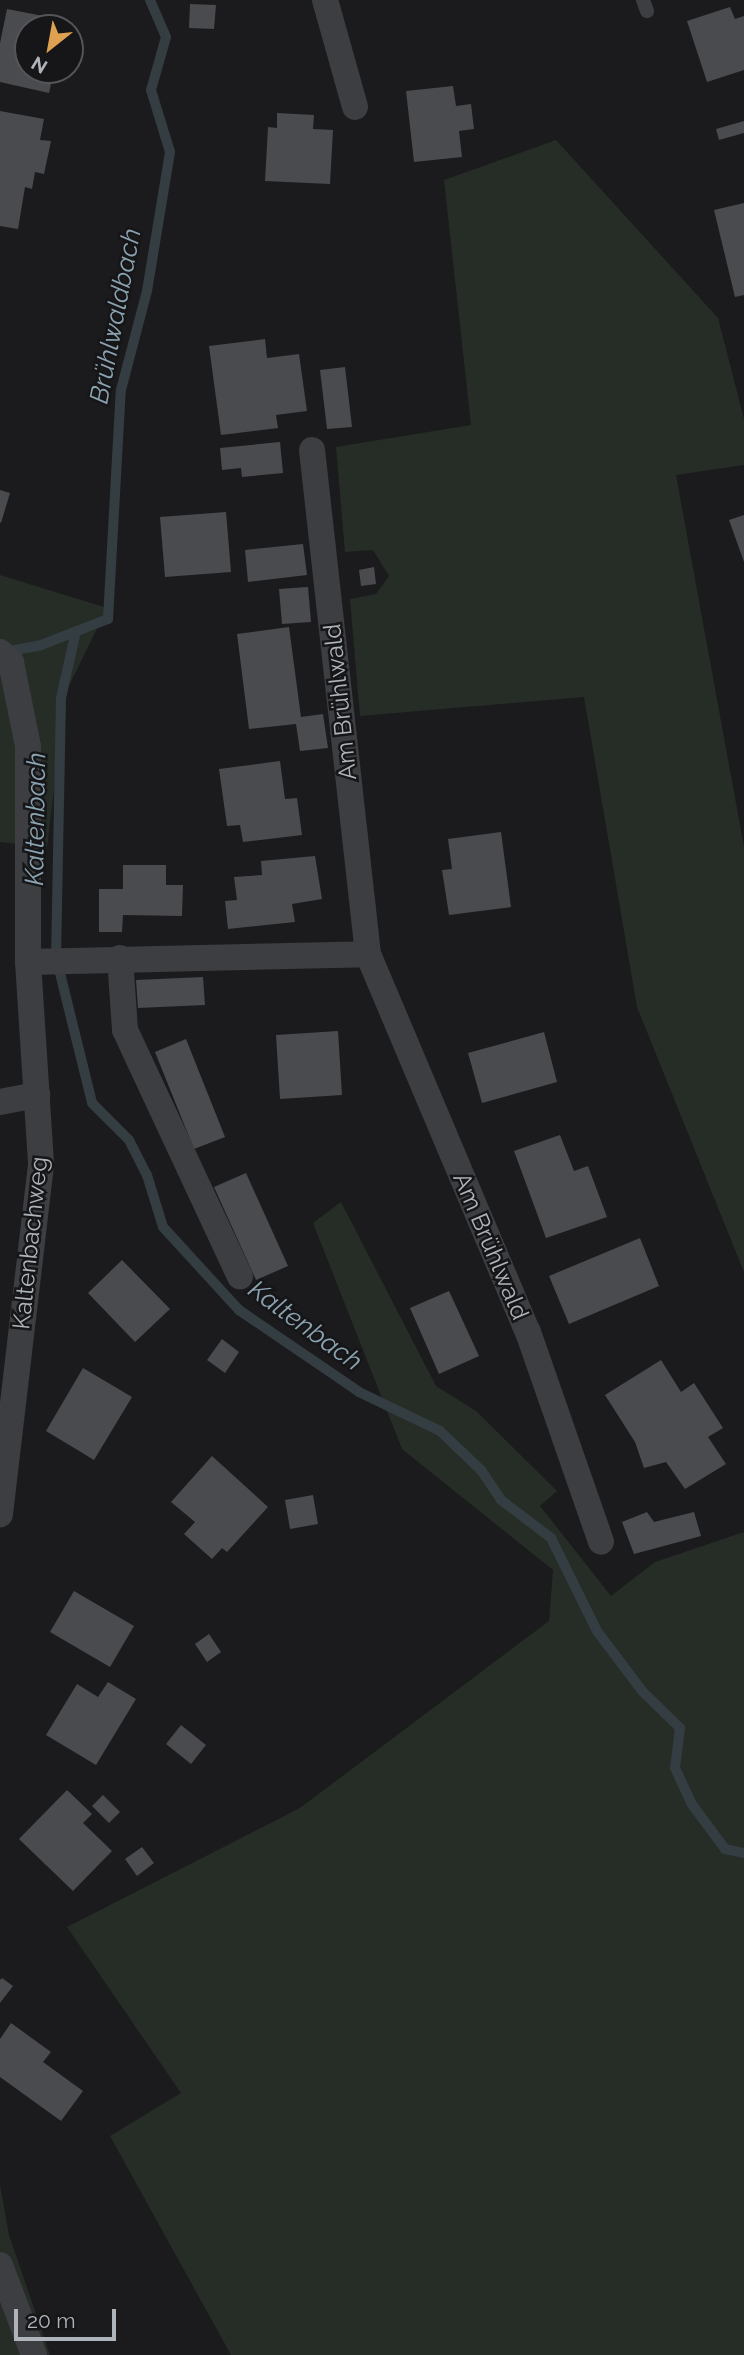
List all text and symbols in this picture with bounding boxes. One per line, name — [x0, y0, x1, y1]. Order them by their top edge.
north arrow — [14, 14, 84, 84]
text: N — [27, 52, 51, 78]
water label: Brühlwaldbach — [84, 226, 148, 406]
street label: Am Brühlwald — [317, 622, 363, 782]
water label: Kaltenbach — [19, 752, 53, 886]
street label: Kaltenbachweg — [7, 1155, 53, 1331]
street label: Am Brühlwald — [447, 1168, 535, 1324]
water label: Kaltenbach — [242, 1274, 368, 1378]
scale bar — [18, 2296, 119, 2340]
text: 20 m — [27, 2308, 75, 2333]

